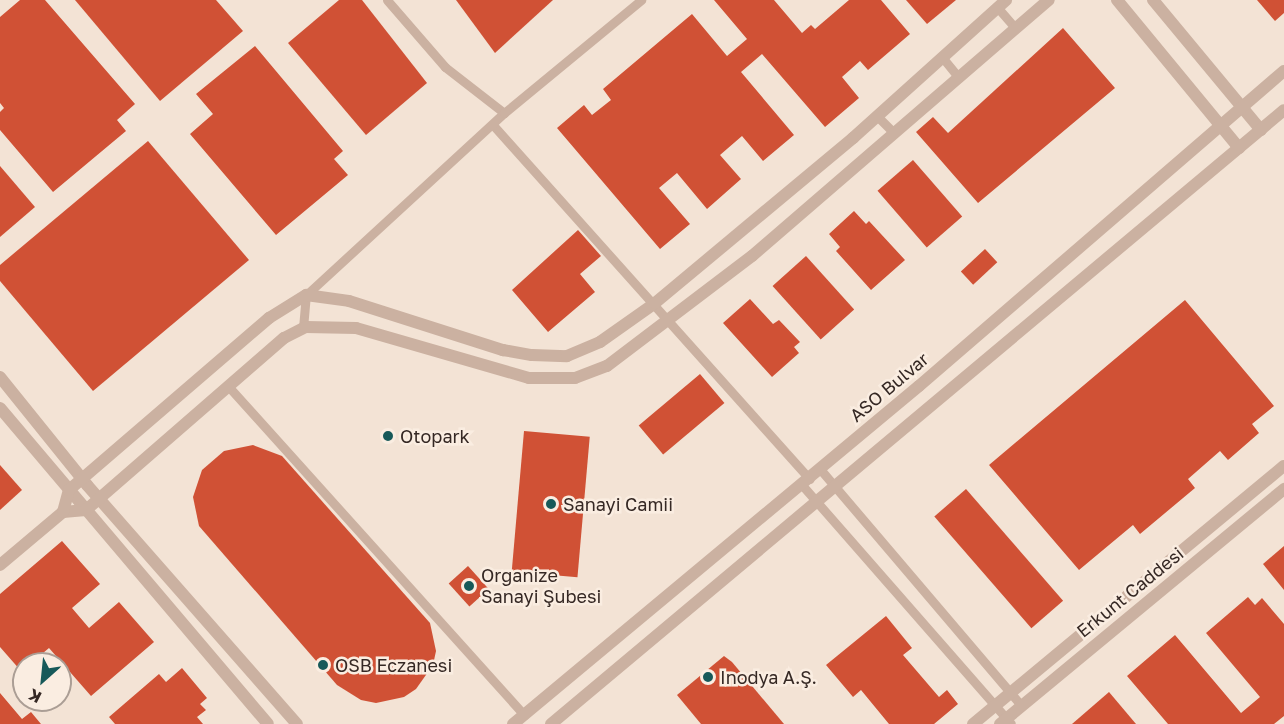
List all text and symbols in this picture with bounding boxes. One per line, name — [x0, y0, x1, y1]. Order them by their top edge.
street label: ASO Bulvar — [845, 348, 933, 426]
place label: Otopark — [400, 425, 470, 447]
marker: Otopark — [381, 429, 395, 443]
place label: Sanayi Camii — [563, 493, 673, 515]
marker: Sanayi Camii — [544, 497, 558, 511]
street label: Erkunt Caddesi — [1072, 542, 1188, 642]
place label: Organize Sanayi Şubesi — [481, 565, 601, 608]
marker: Organize Sanayi Şubesi — [462, 579, 476, 593]
north arrow — [12, 652, 72, 712]
place label: OSB Eczanesi — [335, 654, 452, 676]
marker: OSB Eczanesi — [316, 658, 330, 672]
place label: Inodya A.Ş. — [720, 666, 817, 688]
marker: Inodya A.Ş. — [701, 670, 715, 684]
text: K — [25, 685, 44, 708]

